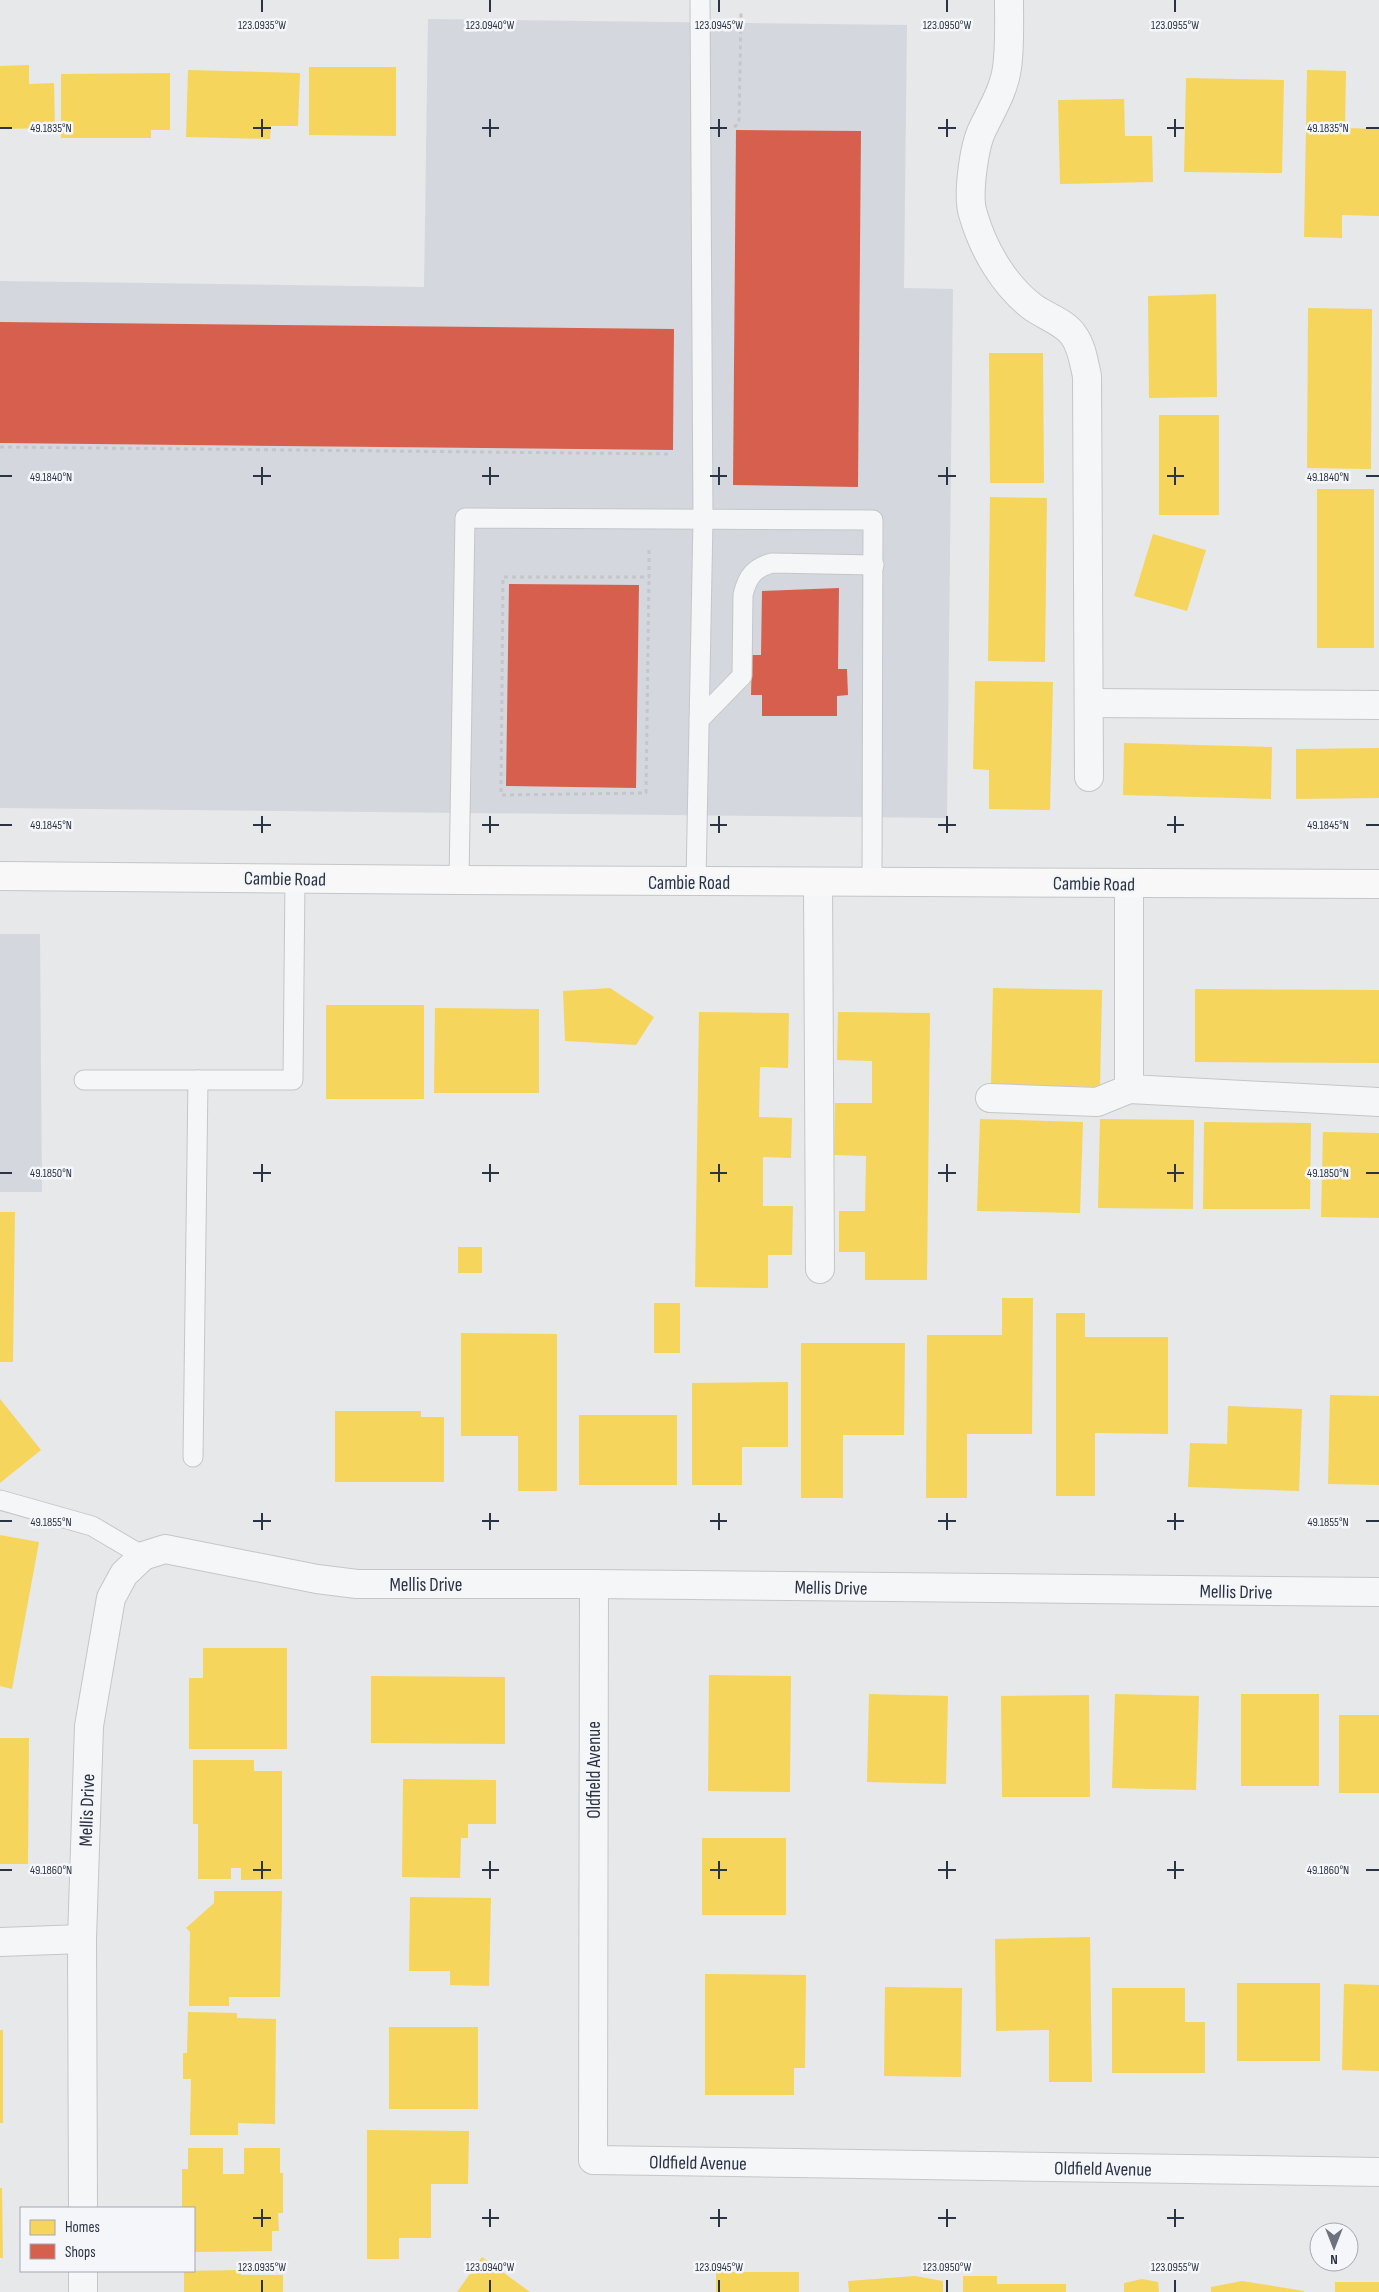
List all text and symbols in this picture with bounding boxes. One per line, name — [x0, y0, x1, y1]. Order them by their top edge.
text: 123.0935°W — [238, 18, 286, 33]
text: 123.0940°W — [466, 18, 515, 33]
text: 123.0945°W — [695, 18, 743, 33]
text: 123.0950°W — [923, 18, 971, 33]
text: 123.0955°W — [1151, 18, 1199, 33]
text: 49.1835°N — [30, 121, 72, 136]
text: 49.1835°N — [1307, 121, 1349, 136]
text: 49.1840°N — [30, 470, 72, 485]
text: 49.1840°N — [1307, 470, 1349, 485]
text: 49.1845°N — [30, 818, 72, 833]
text: 49.1845°N — [1307, 818, 1349, 833]
street label: Cambie Road — [244, 867, 326, 892]
street label: Cambie Road — [648, 872, 730, 895]
street label: Cambie Road — [1053, 872, 1135, 897]
text: 49.1850°N — [30, 1166, 72, 1181]
text: 49.1850°N — [1307, 1166, 1349, 1181]
text: 49.1855°N — [30, 1515, 72, 1530]
text: 49.1855°N — [1307, 1515, 1349, 1530]
street label: Mellis Drive — [390, 1574, 462, 1597]
street label: Mellis Drive — [794, 1576, 868, 1601]
street label: Mellis Drive — [1199, 1580, 1273, 1605]
street label: Oldfield Avenue — [583, 1721, 606, 1819]
street label: Mellis Drive — [75, 1773, 100, 1847]
text: 49.1860°N — [30, 1863, 72, 1878]
text: 49.1860°N — [1307, 1863, 1349, 1878]
street label: Oldfield Avenue — [649, 2151, 747, 2176]
street label: Oldfield Avenue — [1054, 2157, 1152, 2182]
legend — [20, 2207, 195, 2272]
text: Homes — [65, 2218, 100, 2237]
north arrow — [1309, 2222, 1359, 2272]
text: Shops — [65, 2243, 96, 2262]
text: N — [1330, 2251, 1338, 2268]
text: 123.0935°W — [238, 2260, 286, 2275]
text: 123.0940°W — [466, 2260, 515, 2275]
text: 123.0945°W — [695, 2260, 743, 2275]
text: 123.0950°W — [923, 2260, 971, 2275]
text: 123.0955°W — [1151, 2260, 1199, 2275]

